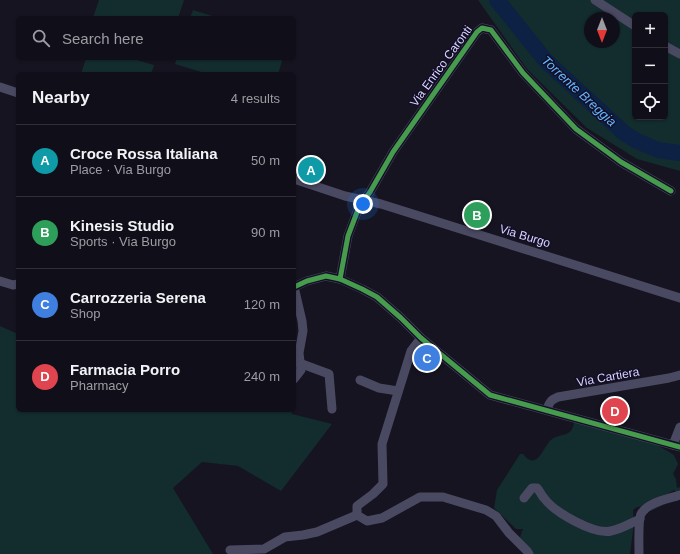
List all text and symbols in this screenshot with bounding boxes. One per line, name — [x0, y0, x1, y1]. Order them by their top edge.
north arrow — [584, 12, 620, 48]
map controls — [632, 12, 668, 120]
button: + — [632, 12, 668, 48]
search box — [16, 16, 296, 60]
street label: Via Enrico Caronti — [407, 23, 475, 109]
icon: search — [30, 27, 52, 49]
text: Search here — [62, 30, 144, 47]
button: − — [632, 48, 668, 84]
water label: Torrente Breggia — [539, 53, 619, 129]
button: locate — [632, 84, 668, 120]
text: Nearby — [32, 88, 90, 107]
text: 4 results — [231, 91, 280, 106]
text: Croce Rossa Italiana — [70, 145, 218, 162]
text: A — [40, 153, 50, 168]
text: 50 m — [251, 153, 280, 168]
pin: A — [298, 155, 324, 185]
text: Place · Via Burgo — [70, 162, 171, 177]
your location — [353, 194, 373, 214]
pin: B — [464, 200, 490, 230]
text: Kinesis Studio — [70, 217, 174, 234]
street label: Via Burgo — [498, 222, 552, 250]
text: B — [40, 225, 50, 240]
text: 90 m — [251, 225, 280, 240]
text: Sports · Via Burgo — [70, 234, 176, 249]
text: Carrozzeria Serena — [70, 289, 206, 306]
text: C — [40, 297, 50, 312]
text: 120 m — [244, 297, 280, 312]
text: Shop — [70, 306, 100, 321]
pin: C — [414, 343, 440, 373]
text: Farmacia Porro — [70, 361, 180, 378]
street label: Via Cartiera — [576, 365, 641, 389]
text: D — [40, 369, 50, 384]
text: 240 m — [244, 369, 280, 384]
text: Pharmacy — [70, 378, 129, 393]
pin: D — [602, 396, 628, 426]

